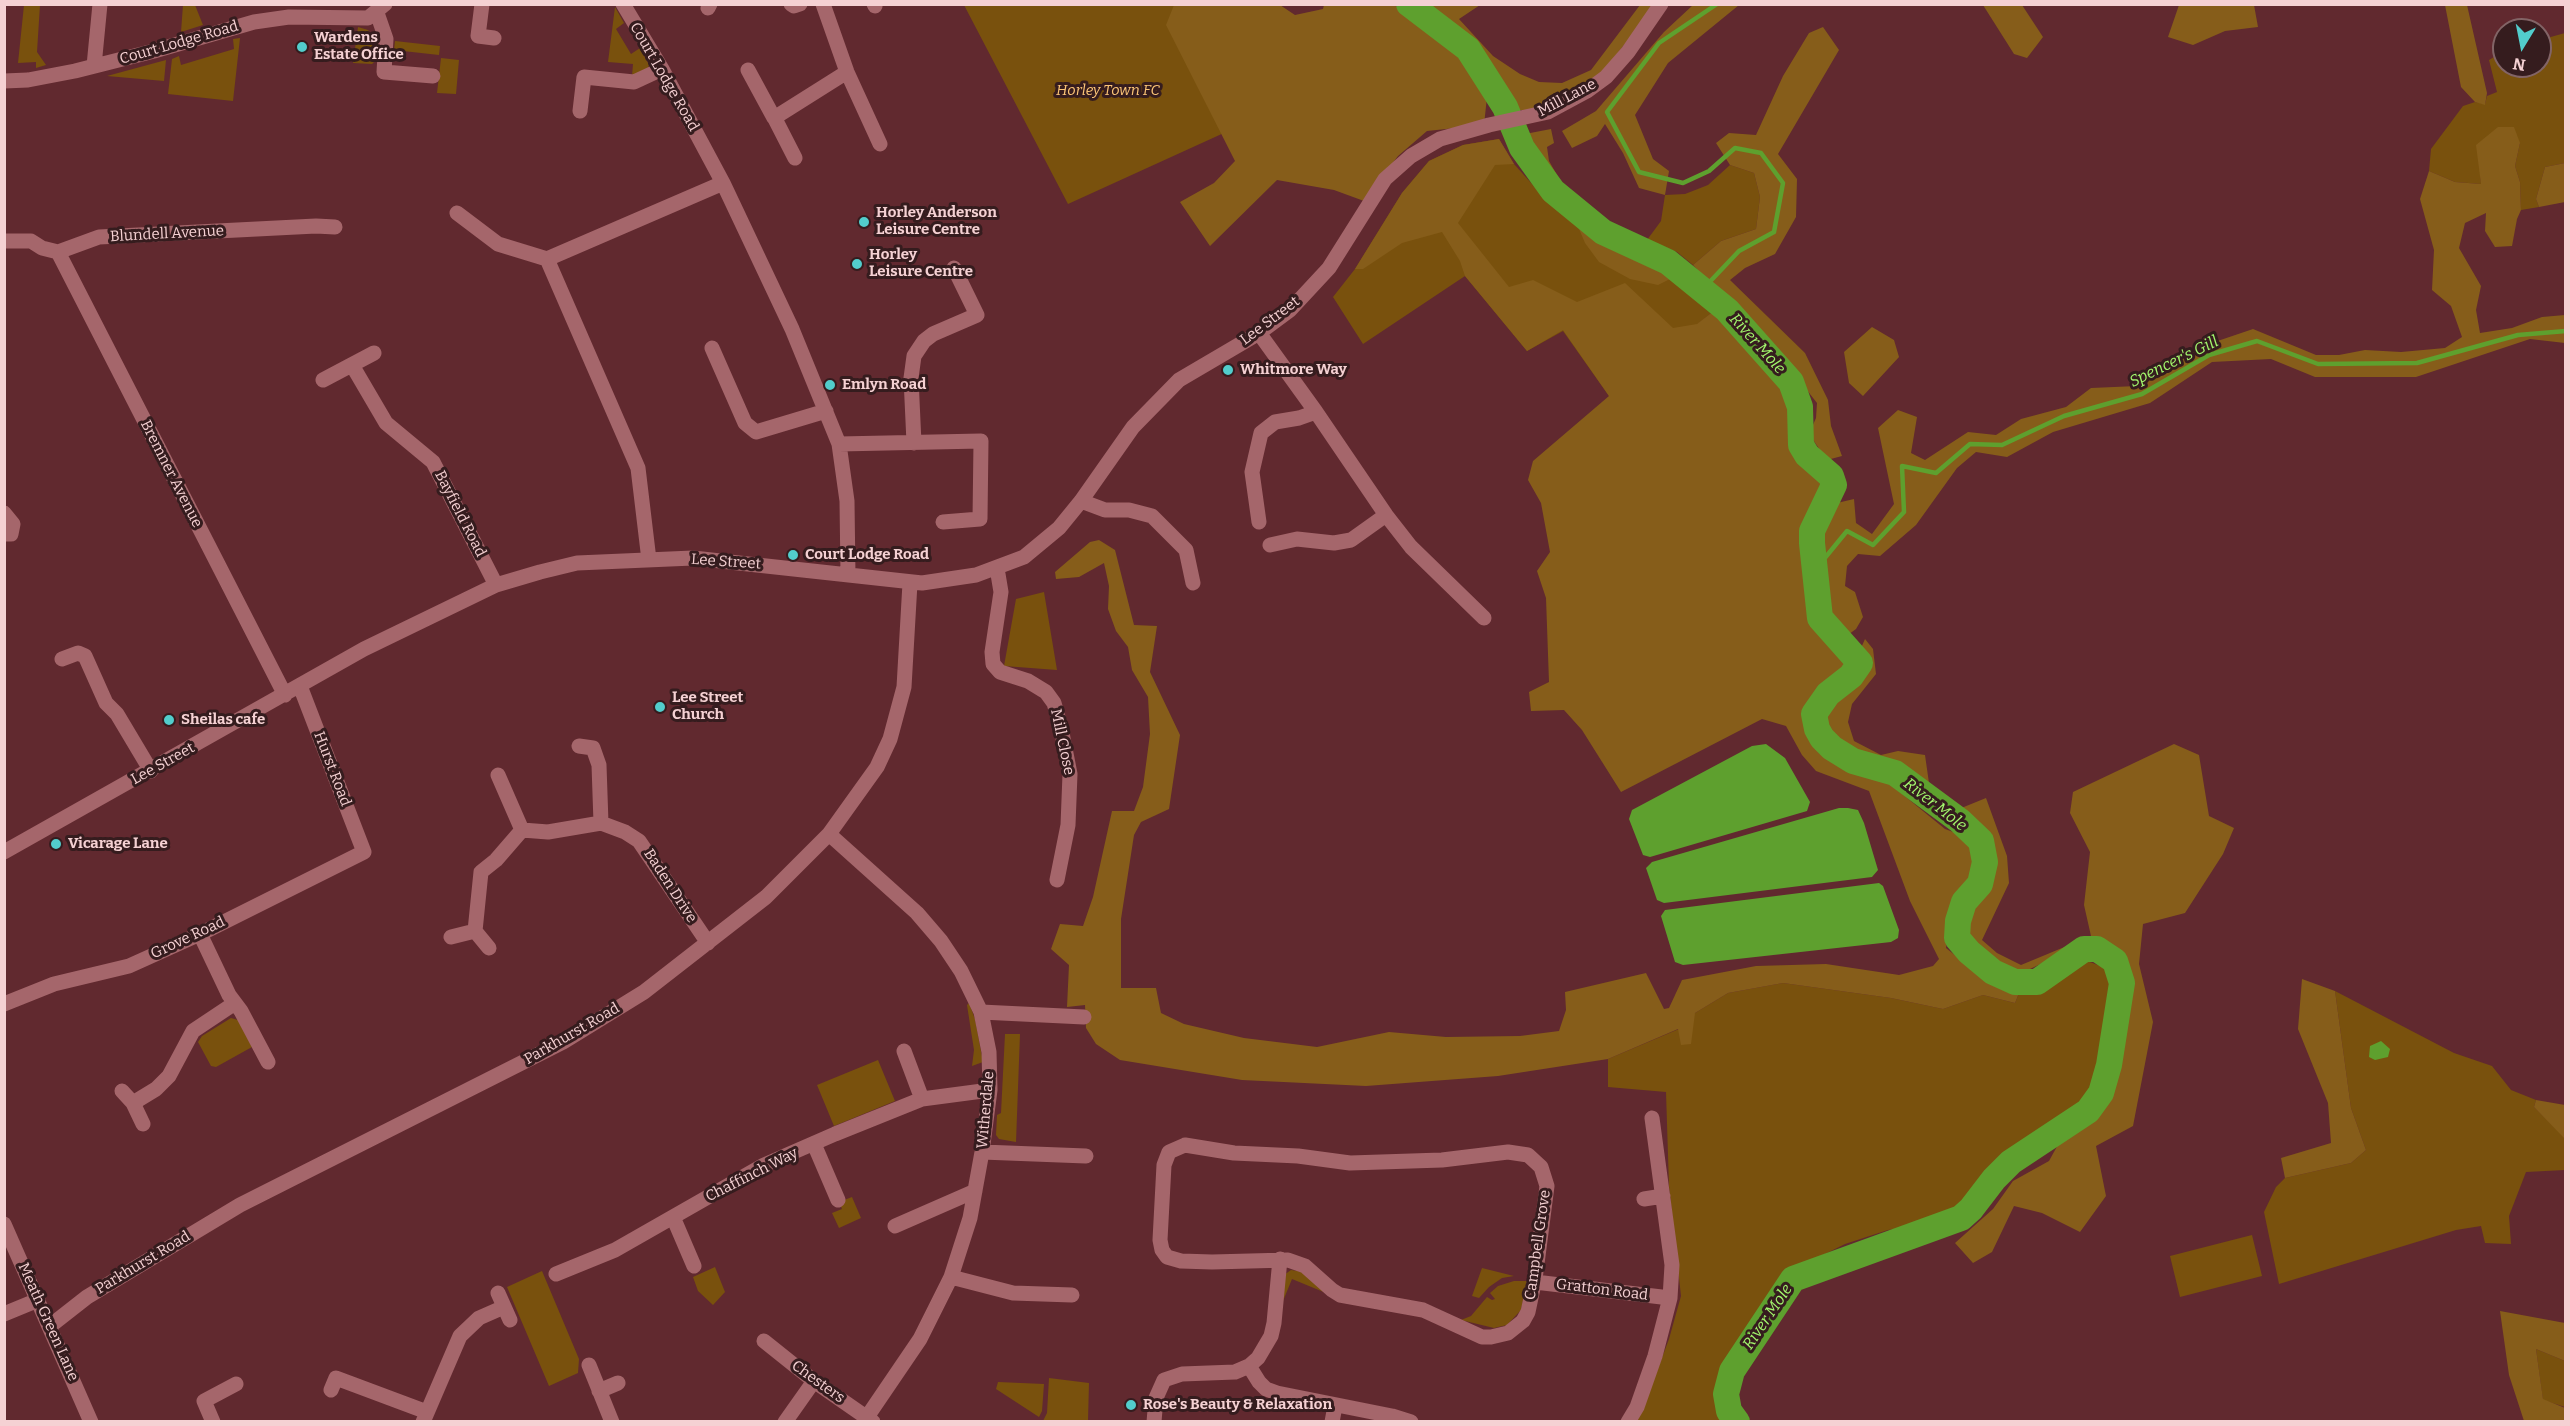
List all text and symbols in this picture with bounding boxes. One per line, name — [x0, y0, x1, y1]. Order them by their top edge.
street label: Court Lodge Road — [118, 17, 240, 69]
north arrow — [2492, 18, 2552, 78]
street label: Court Lodge Road — [626, 19, 702, 135]
place label: Wardens Estate Office — [314, 29, 404, 64]
marker: Wardens Estate Office — [295, 40, 309, 54]
text: N — [2511, 54, 2527, 75]
street label: Mill Lane — [1535, 75, 1599, 121]
park label: Horley Town FC — [1056, 82, 1160, 100]
place label: Horley Anderson Leisure Centre — [876, 204, 997, 239]
marker: Horley Anderson Leisure Centre — [857, 215, 871, 229]
street label: Blundell Avenue — [110, 222, 224, 246]
place label: Horley Leisure Centre — [869, 246, 973, 281]
marker: Horley Leisure Centre — [850, 257, 864, 271]
street label: Lee Street — [1237, 293, 1303, 349]
water label: River Mole — [1725, 310, 1789, 378]
water label: Spencer's Gill — [2126, 332, 2222, 392]
place label: Whitmore Way — [1240, 361, 1347, 379]
marker: Whitmore Way — [1221, 363, 1235, 377]
place label: Emlyn Road — [842, 376, 926, 394]
marker: Emlyn Road — [823, 378, 837, 392]
street label: Bremner Avenue — [136, 417, 206, 531]
street label: Bayfield Road — [431, 468, 489, 560]
place label: Court Lodge Road — [805, 546, 929, 564]
marker: Court Lodge Road — [786, 548, 800, 562]
street label: Lee Street — [691, 551, 761, 573]
place label: Lee Street Church — [672, 689, 743, 724]
marker: Lee Street Church — [653, 700, 667, 714]
street label: Mill Close — [1046, 707, 1078, 777]
place label: Sheilas cafe — [181, 711, 265, 729]
marker: Sheilas cafe — [162, 713, 176, 727]
street label: Hurst Road — [310, 729, 354, 809]
street label: Lee Street — [128, 739, 198, 789]
water label: River Mole — [1900, 774, 1970, 836]
place label: Vicarage Lane — [68, 835, 168, 853]
marker: Vicarage Lane — [49, 837, 63, 851]
street label: Baden Drive — [640, 846, 700, 926]
street label: Grove Road — [148, 913, 228, 963]
street label: Parkhurst Road — [521, 999, 623, 1069]
street label: Witherdale — [974, 1071, 998, 1149]
street label: Chaffinch Way — [703, 1144, 801, 1206]
street label: Campbell Grove — [1521, 1189, 1555, 1301]
street label: Parkhurst Road — [92, 1228, 194, 1298]
street label: Meath Green Lane — [14, 1260, 82, 1384]
street label: Gratton Road — [1555, 1275, 1649, 1305]
water label: River Mole — [1739, 1281, 1797, 1353]
street label: Chesters — [788, 1357, 848, 1407]
place label: Rose's Beauty & Relaxation — [1143, 1396, 1332, 1414]
marker: Rose's Beauty & Relaxation — [1124, 1398, 1138, 1412]

